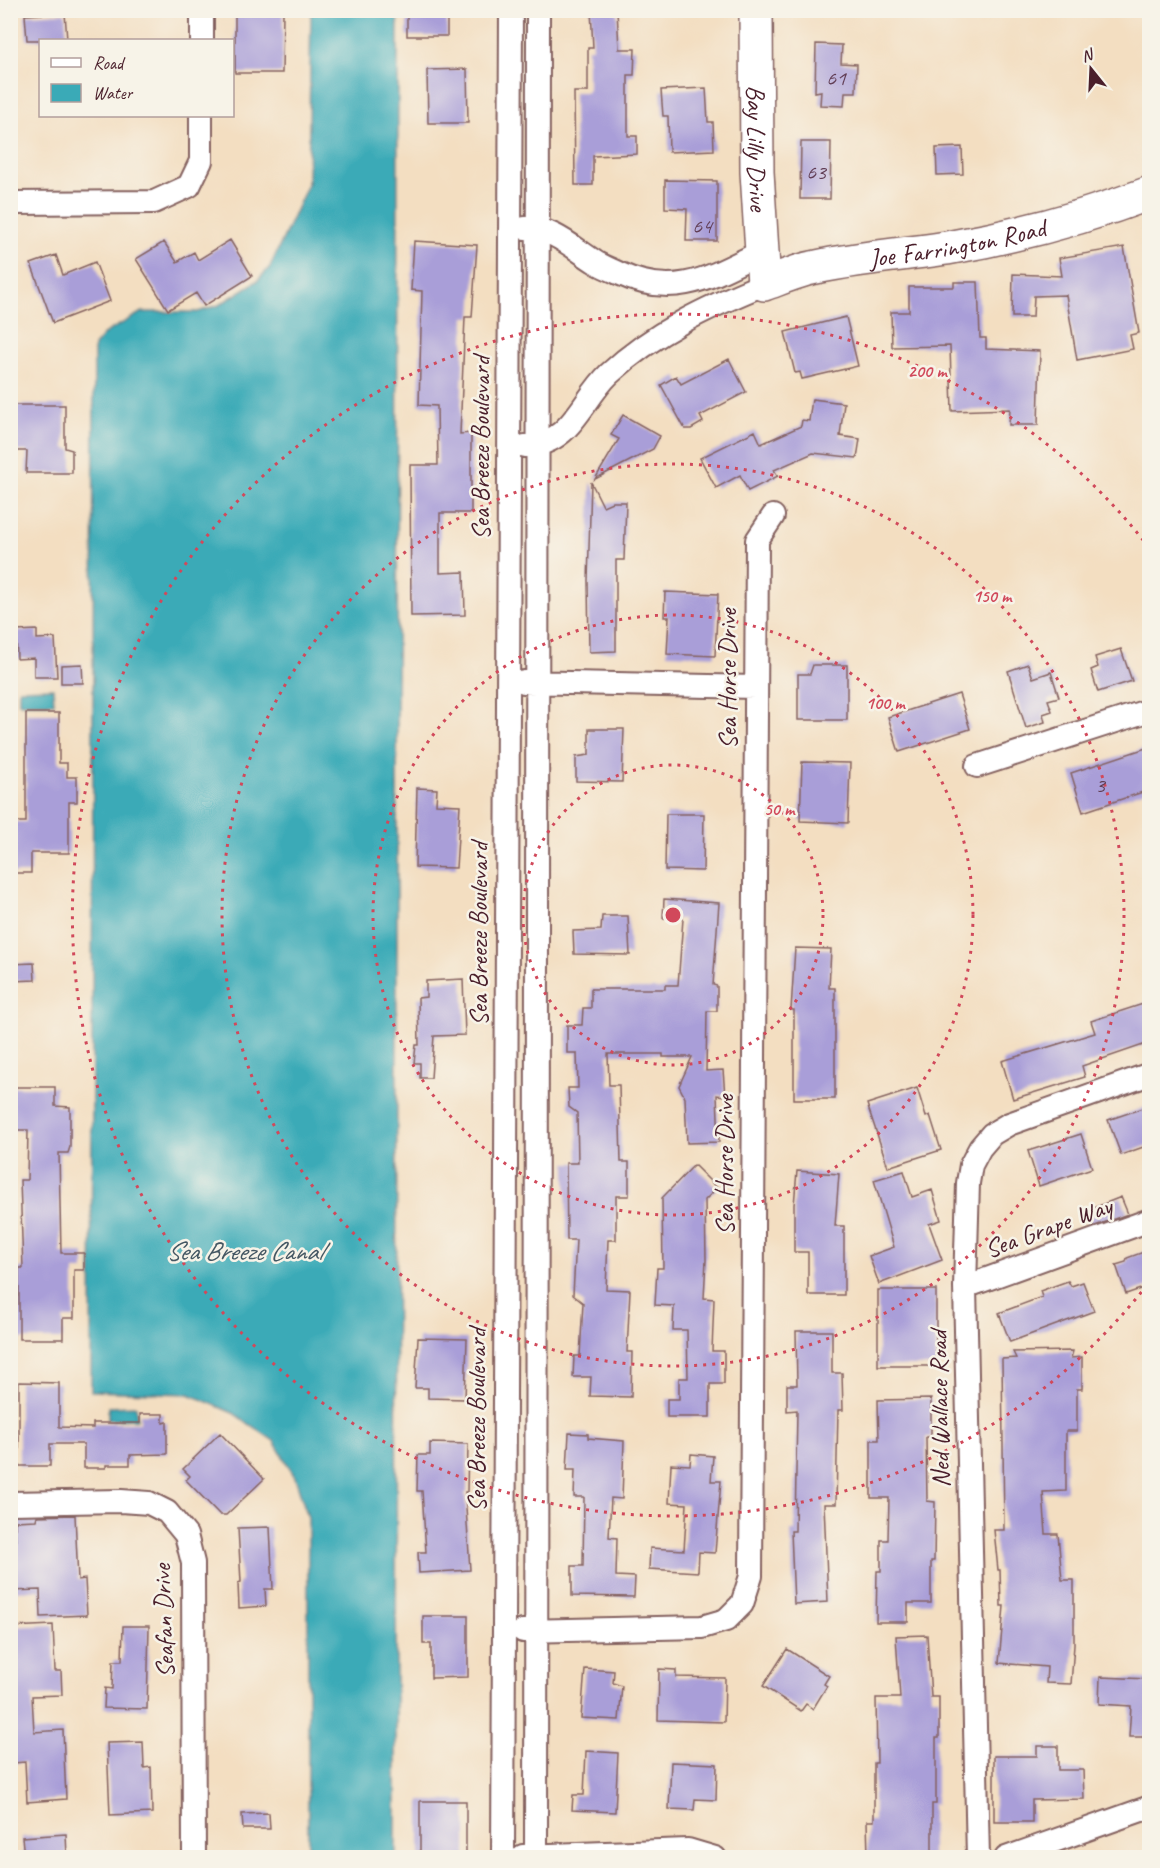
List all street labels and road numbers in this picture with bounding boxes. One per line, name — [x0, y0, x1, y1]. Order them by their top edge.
street label: Bay Lilly Drive — [739, 85, 775, 213]
street label: Joe Farrington Road — [865, 210, 1052, 275]
street label: Sea Breeze Boulevard — [464, 352, 497, 540]
street label: Sea Horse Drive — [711, 607, 744, 749]
street label: Sea Breeze Boulevard — [462, 838, 495, 1026]
street label: Sea Horse Drive — [708, 1093, 741, 1235]
street label: Sea Grape Way — [980, 1189, 1118, 1266]
street label: Sea Breeze Boulevard — [460, 1324, 493, 1512]
street label: Ned Wallace Road — [922, 1326, 957, 1488]
street label: Seafan Drive — [145, 1562, 182, 1678]

